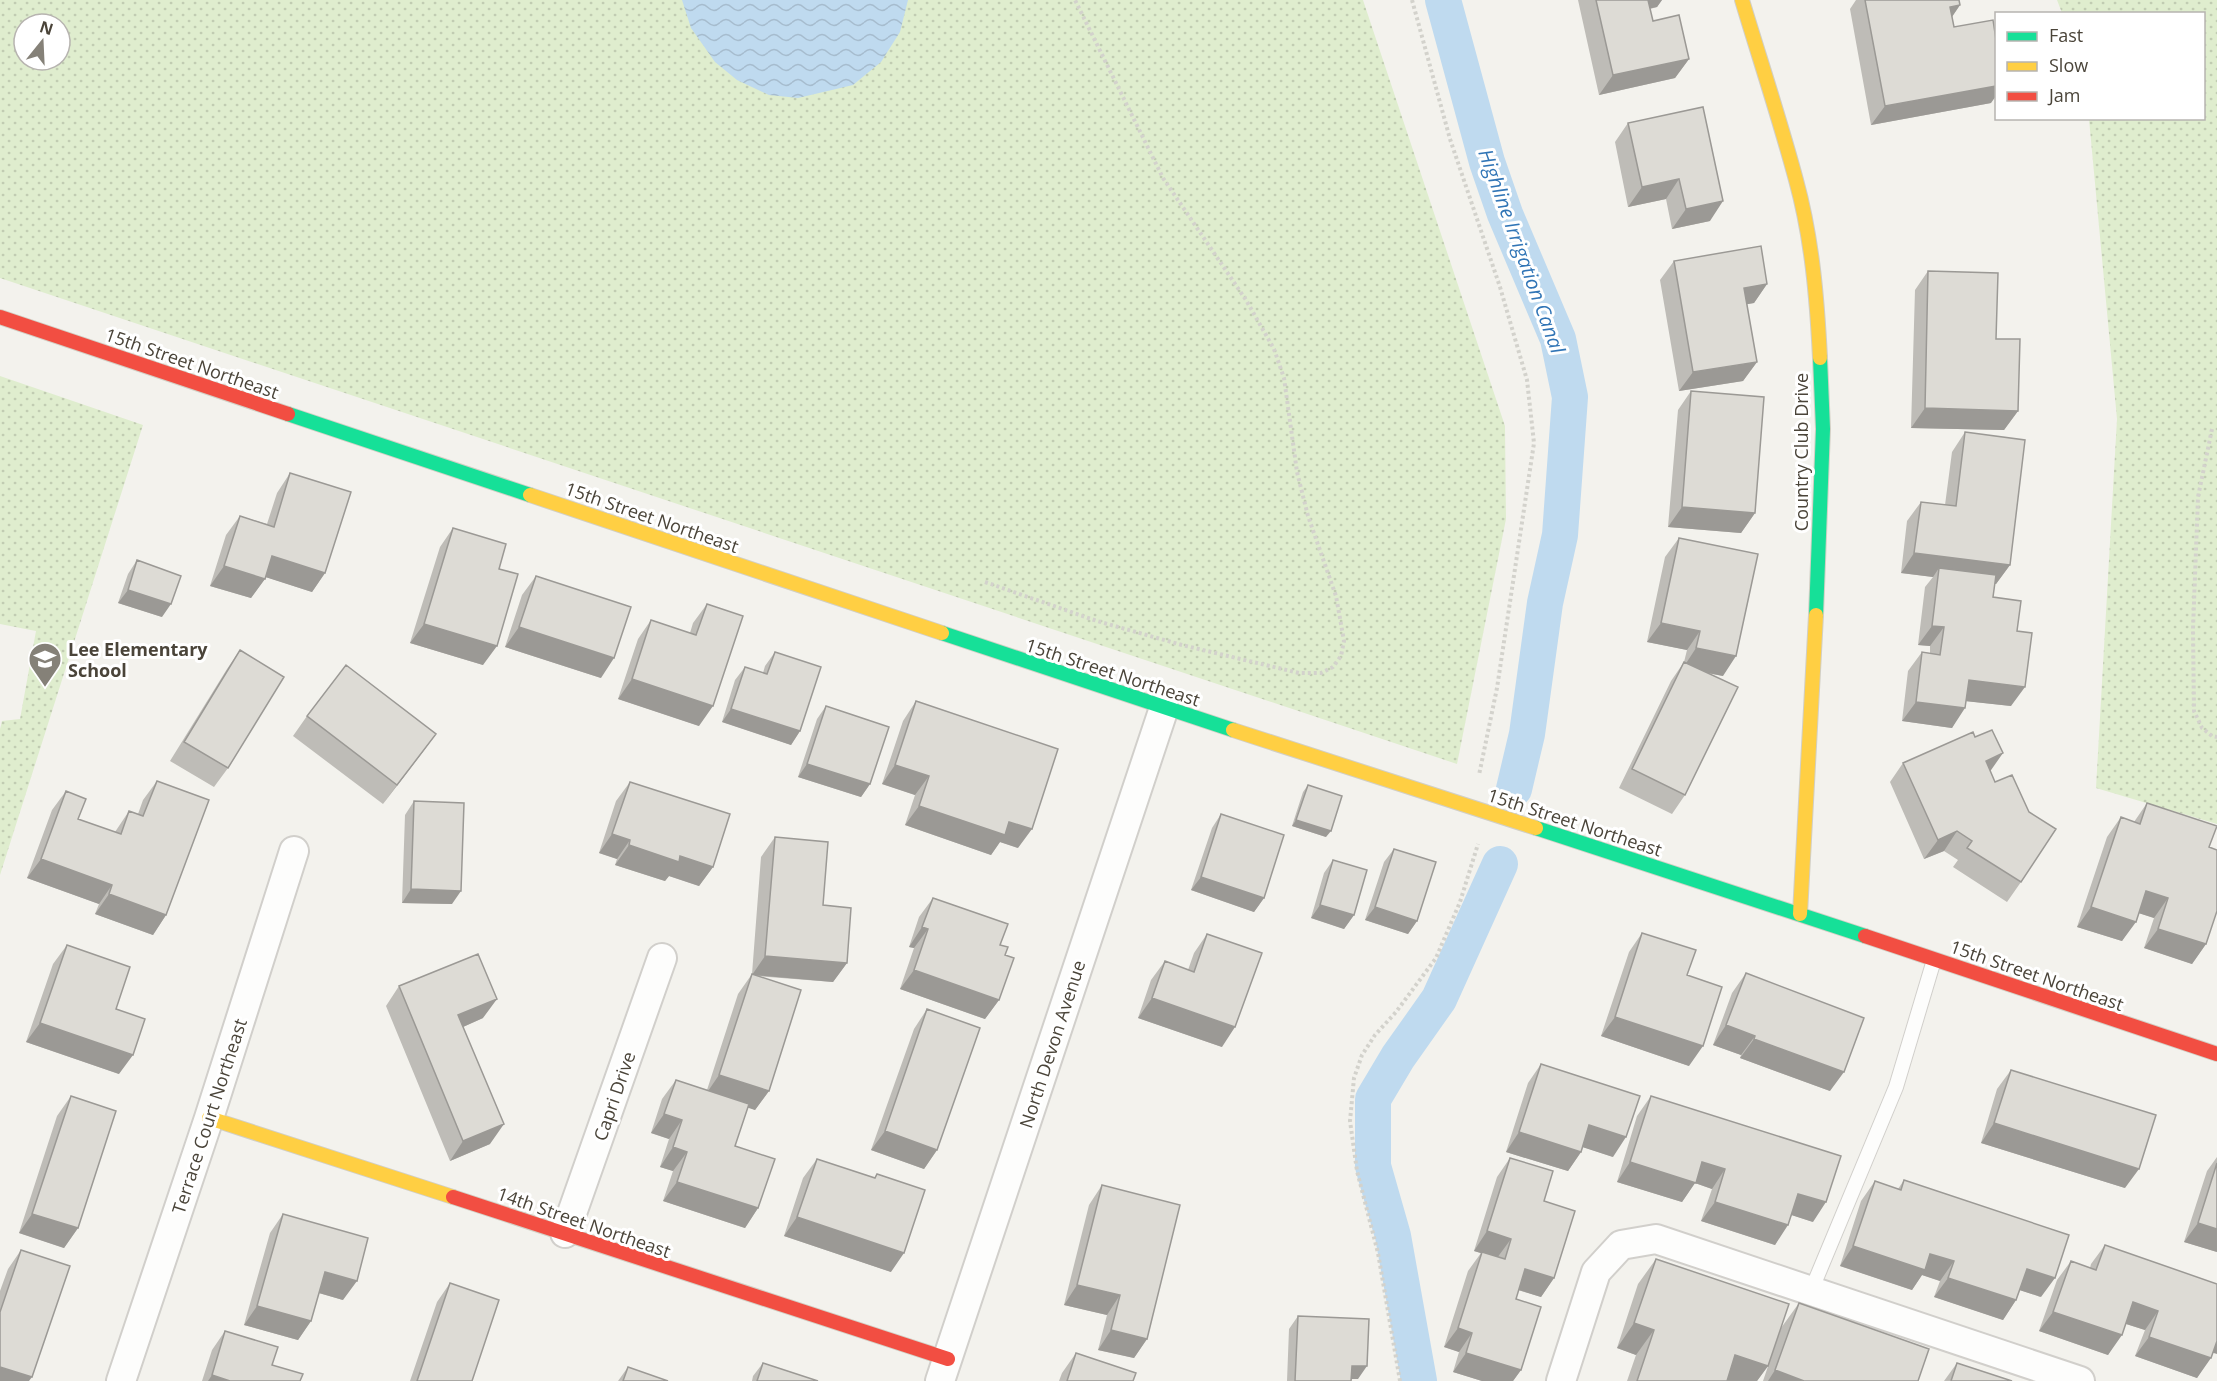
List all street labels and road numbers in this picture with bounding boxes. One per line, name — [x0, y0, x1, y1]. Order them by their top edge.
street label: 15th Street Northeast — [102, 322, 282, 404]
street label: Country Club Drive — [1789, 373, 1813, 531]
street label: 15th Street Northeast — [562, 476, 742, 558]
street label: 15th Street Northeast — [1023, 632, 1203, 712]
street label: 15th Street Northeast — [1485, 782, 1665, 862]
street label: 15th Street Northeast — [1947, 934, 2127, 1016]
street label: North Devon Avenue — [1014, 957, 1090, 1131]
street label: Terrace Court Northeast — [166, 1015, 252, 1217]
street label: Capri Drive — [588, 1048, 640, 1144]
street label: 14th Street Northeast — [494, 1181, 674, 1263]

